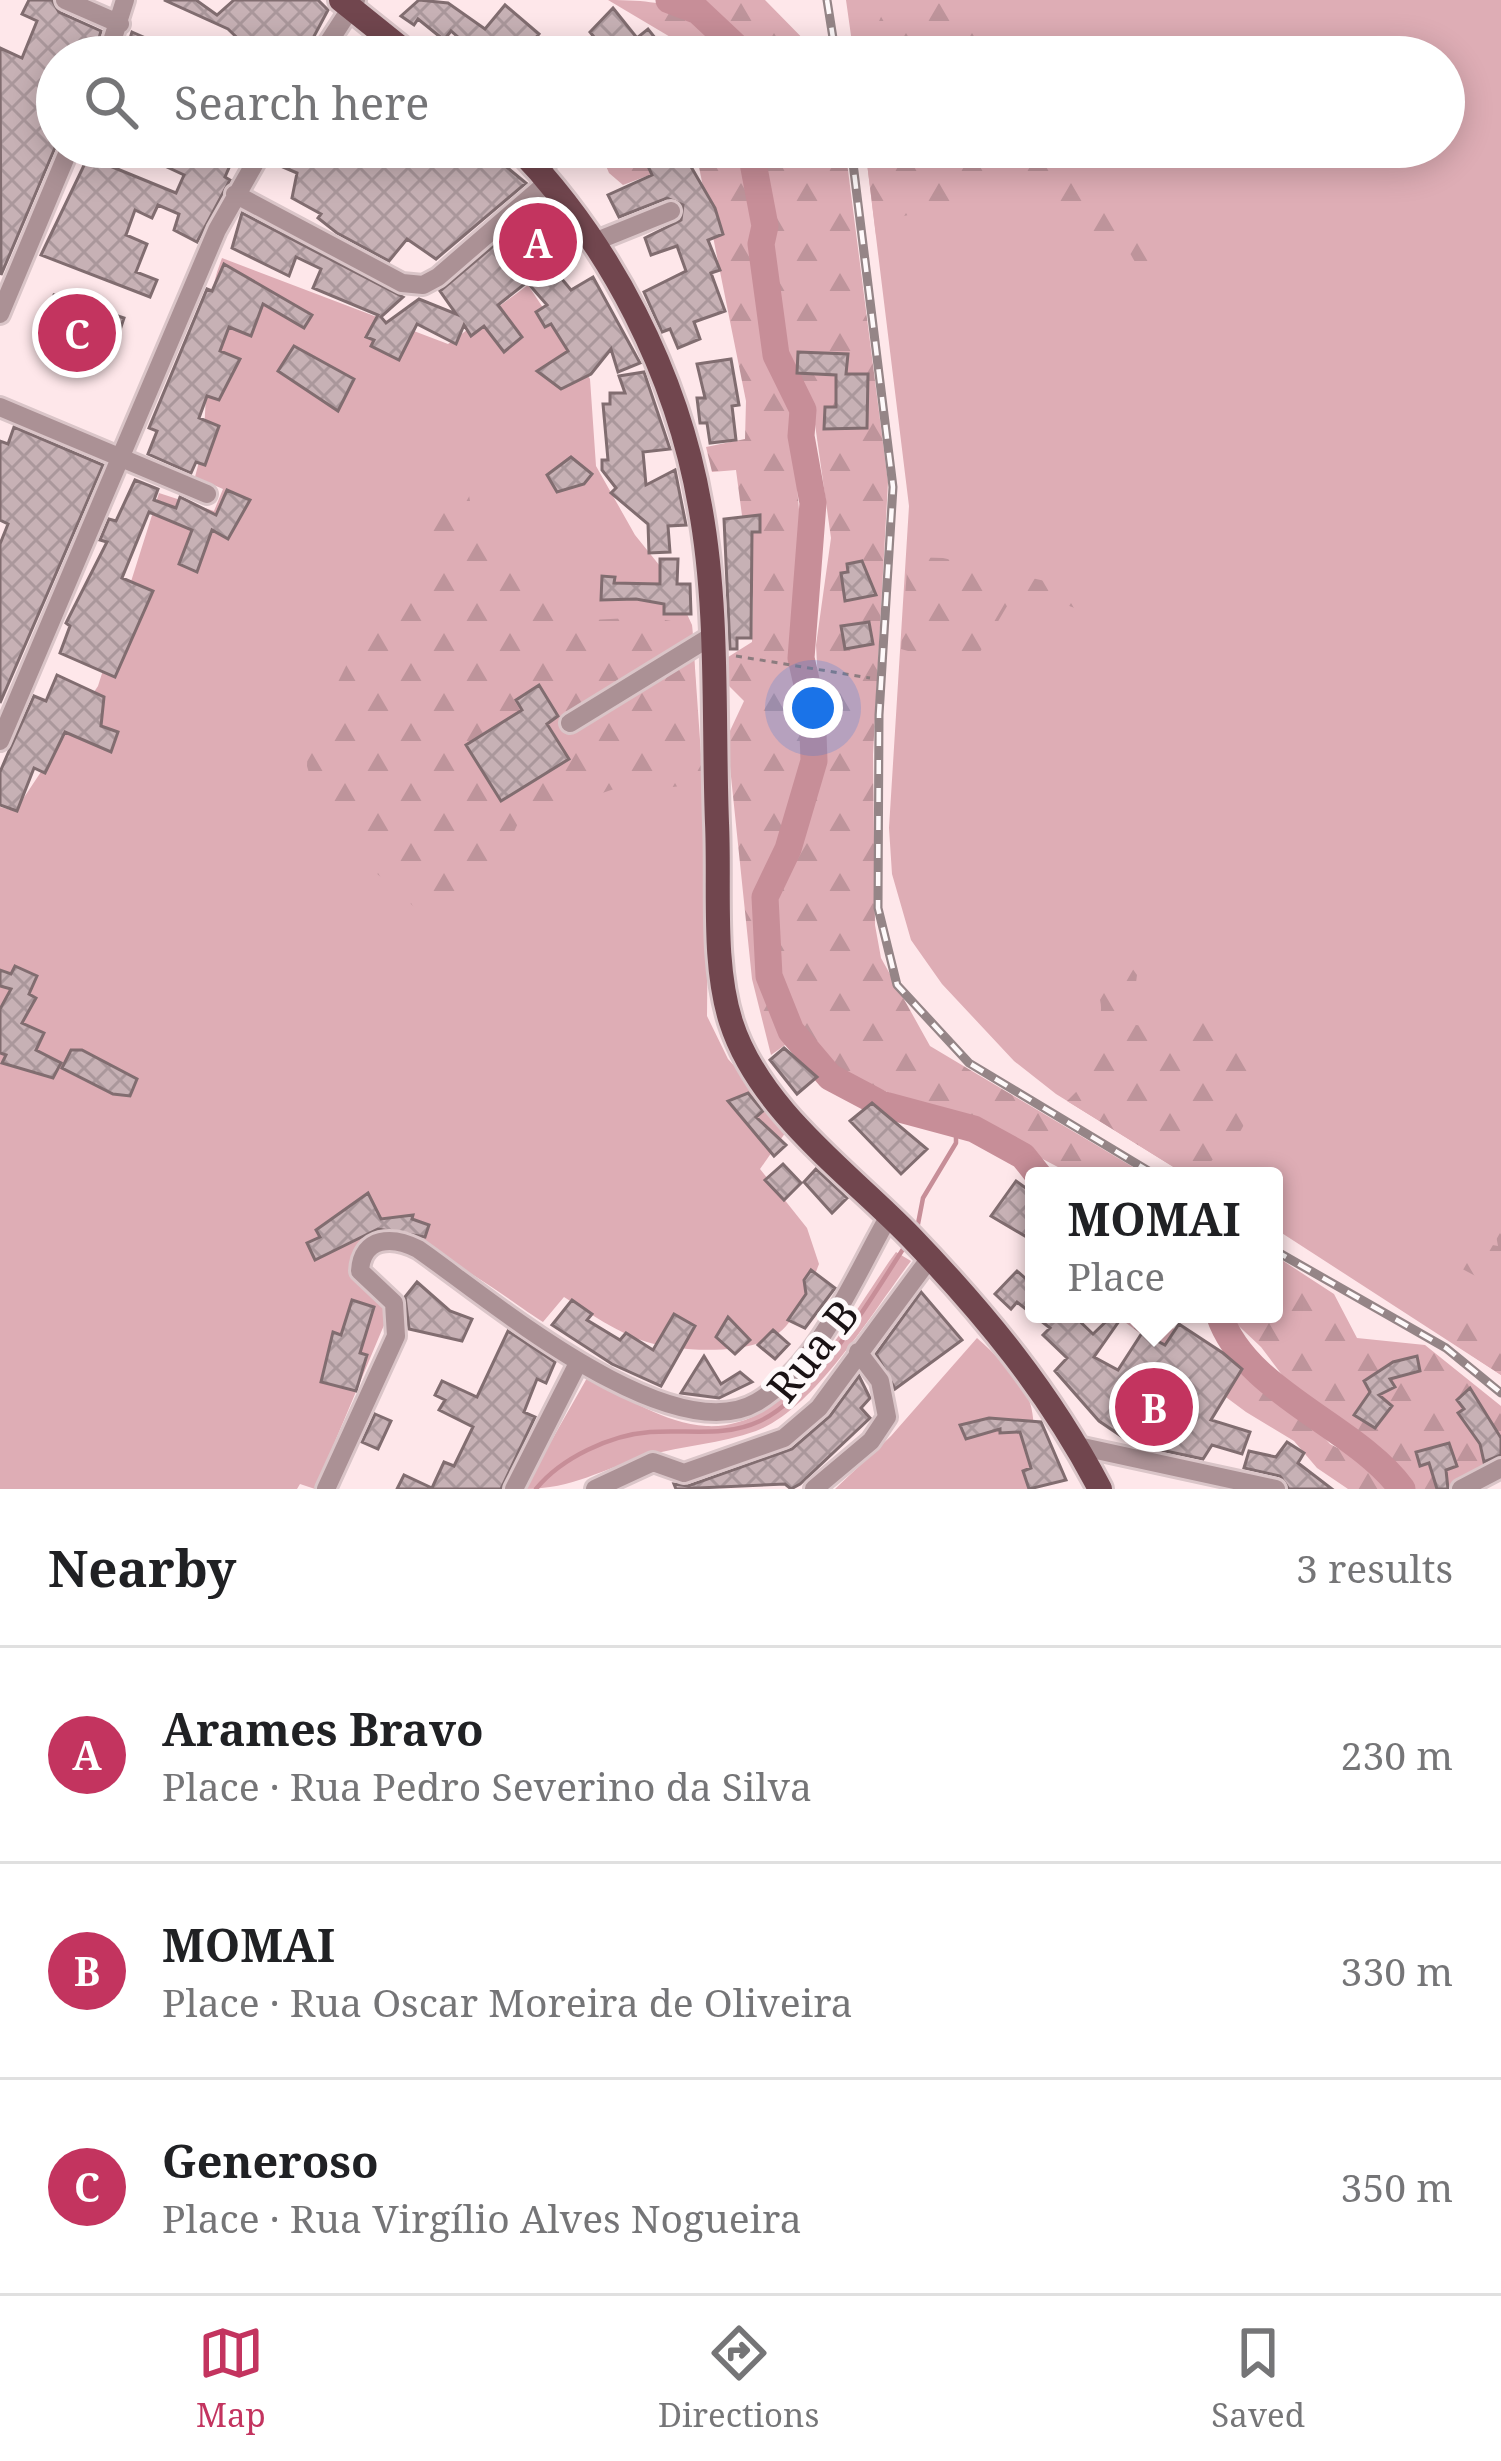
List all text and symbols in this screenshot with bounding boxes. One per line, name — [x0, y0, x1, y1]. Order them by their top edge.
search box — [36, 36, 1465, 168]
icon: search — [78, 69, 144, 135]
text: Search here — [174, 72, 429, 133]
pin: A — [499, 197, 577, 287]
pin: C — [38, 288, 116, 378]
your location — [783, 678, 843, 738]
popup — [1025, 1167, 1283, 1323]
text: MOMAI — [1067, 1188, 1241, 1249]
text: Place — [1067, 1249, 1165, 1302]
street label: Rua B — [753, 1287, 871, 1413]
pin: B — [1115, 1362, 1193, 1452]
text: Nearby — [48, 1532, 236, 1602]
text: 3 results — [1296, 1541, 1453, 1594]
text: Arames Bravo — [162, 1698, 484, 1759]
text: A — [72, 1728, 102, 1781]
text: 230 m — [1341, 1728, 1453, 1781]
text: Place · Rua Pedro Severino da Silva — [162, 1759, 812, 1812]
text: MOMAI — [162, 1914, 335, 1975]
text: B — [74, 1944, 100, 1997]
text: 330 m — [1341, 1944, 1453, 1997]
text: Place · Rua Oscar Moreira de Oliveira — [162, 1975, 853, 2028]
text: Generoso — [162, 2130, 379, 2191]
text: C — [74, 2160, 100, 2213]
text: 350 m — [1341, 2160, 1453, 2213]
text: Place · Rua Virgílio Alves Nogueira — [162, 2191, 802, 2244]
tab: Map — [196, 2320, 266, 2437]
tab: Directions — [658, 2320, 819, 2437]
tab: Saved — [1211, 2320, 1305, 2437]

